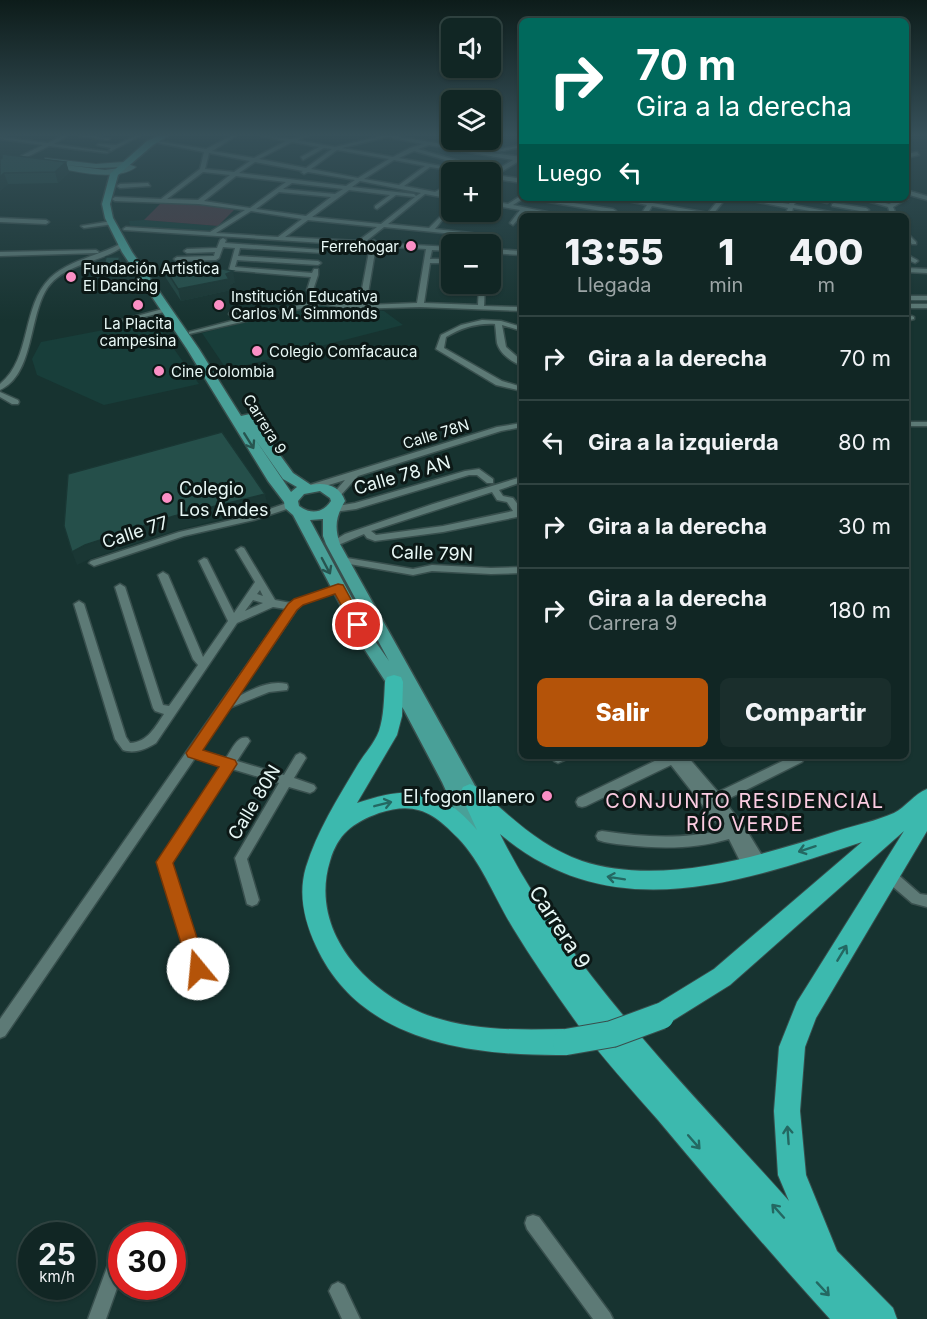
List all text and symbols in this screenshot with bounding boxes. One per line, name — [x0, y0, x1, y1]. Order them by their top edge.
map controls — [441, 18, 501, 294]
button: sound — [441, 18, 501, 78]
text: 70 m — [636, 39, 736, 90]
icon: right — [537, 42, 615, 120]
button: layers — [441, 90, 501, 150]
text: Gira a la derecha — [636, 90, 852, 123]
icon: left — [614, 156, 647, 189]
text: Luego — [537, 160, 602, 186]
button: + — [441, 162, 501, 222]
text: 13:55 — [565, 230, 664, 274]
text: 1 — [718, 230, 734, 274]
text: 400 — [789, 230, 863, 274]
button: − — [441, 234, 501, 294]
place label: Ferrehogar — [321, 237, 399, 256]
marker: Ferrehogar — [404, 239, 418, 253]
place label: Fundación Artistica El Dancing — [83, 259, 219, 295]
marker: Fundación Artistica El Dancing — [64, 270, 78, 284]
text: Llegada — [577, 273, 651, 297]
text: min — [709, 273, 743, 297]
text: m — [817, 273, 835, 297]
place label: Institución Educativa Carlos M. Simmonds — [231, 287, 378, 323]
marker: La Placita campesina — [131, 298, 145, 312]
marker: Institución Educativa Carlos M. Simmonds — [212, 298, 226, 312]
place label: La Placita campesina — [99, 314, 177, 350]
place label: Colegio Comfacauca — [269, 342, 417, 361]
icon: right — [537, 342, 570, 375]
marker: Colegio Comfacauca — [250, 344, 264, 358]
text: Gira a la derecha — [588, 345, 767, 371]
text: 70 m — [840, 345, 891, 371]
place label: Cine Colombia — [171, 362, 274, 381]
marker: Cine Colombia — [152, 364, 166, 378]
street label: Carrera 9 — [239, 391, 291, 457]
street label: Calle 78N — [400, 415, 472, 453]
icon: left — [537, 426, 570, 459]
text: Gira a la izquierda — [588, 429, 779, 455]
text: 80 m — [838, 429, 891, 455]
one-way arrow — [243, 433, 255, 449]
street label: Calle 78 AN — [351, 451, 453, 499]
place label: Colegio Los Andes — [179, 478, 269, 520]
marker: Colegio Los Andes — [160, 491, 174, 505]
icon: right — [537, 510, 570, 543]
street label: Calle 77 — [99, 511, 171, 553]
text: Gira a la derecha — [588, 513, 767, 539]
text: 30 m — [838, 513, 891, 539]
street label: Calle 79N — [391, 541, 473, 565]
one-way arrow — [321, 556, 332, 574]
text: Gira a la derecha — [588, 585, 767, 611]
icon: right — [537, 594, 570, 627]
text: 180 m — [829, 597, 891, 623]
pin — [332, 599, 383, 650]
icon: arrive — [341, 608, 374, 641]
text: Carrera 9 — [588, 611, 677, 635]
button: Salir — [537, 678, 708, 747]
button: Compartir — [720, 678, 891, 747]
street label: Calle 80N — [223, 761, 285, 843]
place label: El fogon llanero — [403, 786, 535, 807]
marker: El fogon llanero — [540, 789, 554, 803]
district label: CONJUNTO RESIDENCIAL RÍO VERDE — [605, 789, 885, 836]
one-way arrow — [373, 797, 392, 809]
one-way arrow — [798, 844, 817, 855]
one-way arrow — [607, 872, 627, 883]
street label: Carrera 9 — [524, 881, 596, 973]
position arrow — [166, 937, 230, 1001]
one-way arrow — [836, 945, 848, 962]
one-way arrow — [782, 1125, 793, 1145]
one-way arrow — [687, 1134, 701, 1149]
one-way arrow — [771, 1204, 785, 1219]
speed limit sign: 30 — [108, 1222, 186, 1300]
text: 25 — [38, 1236, 76, 1272]
text: km/h — [39, 1267, 75, 1286]
one-way arrow — [815, 1281, 830, 1296]

